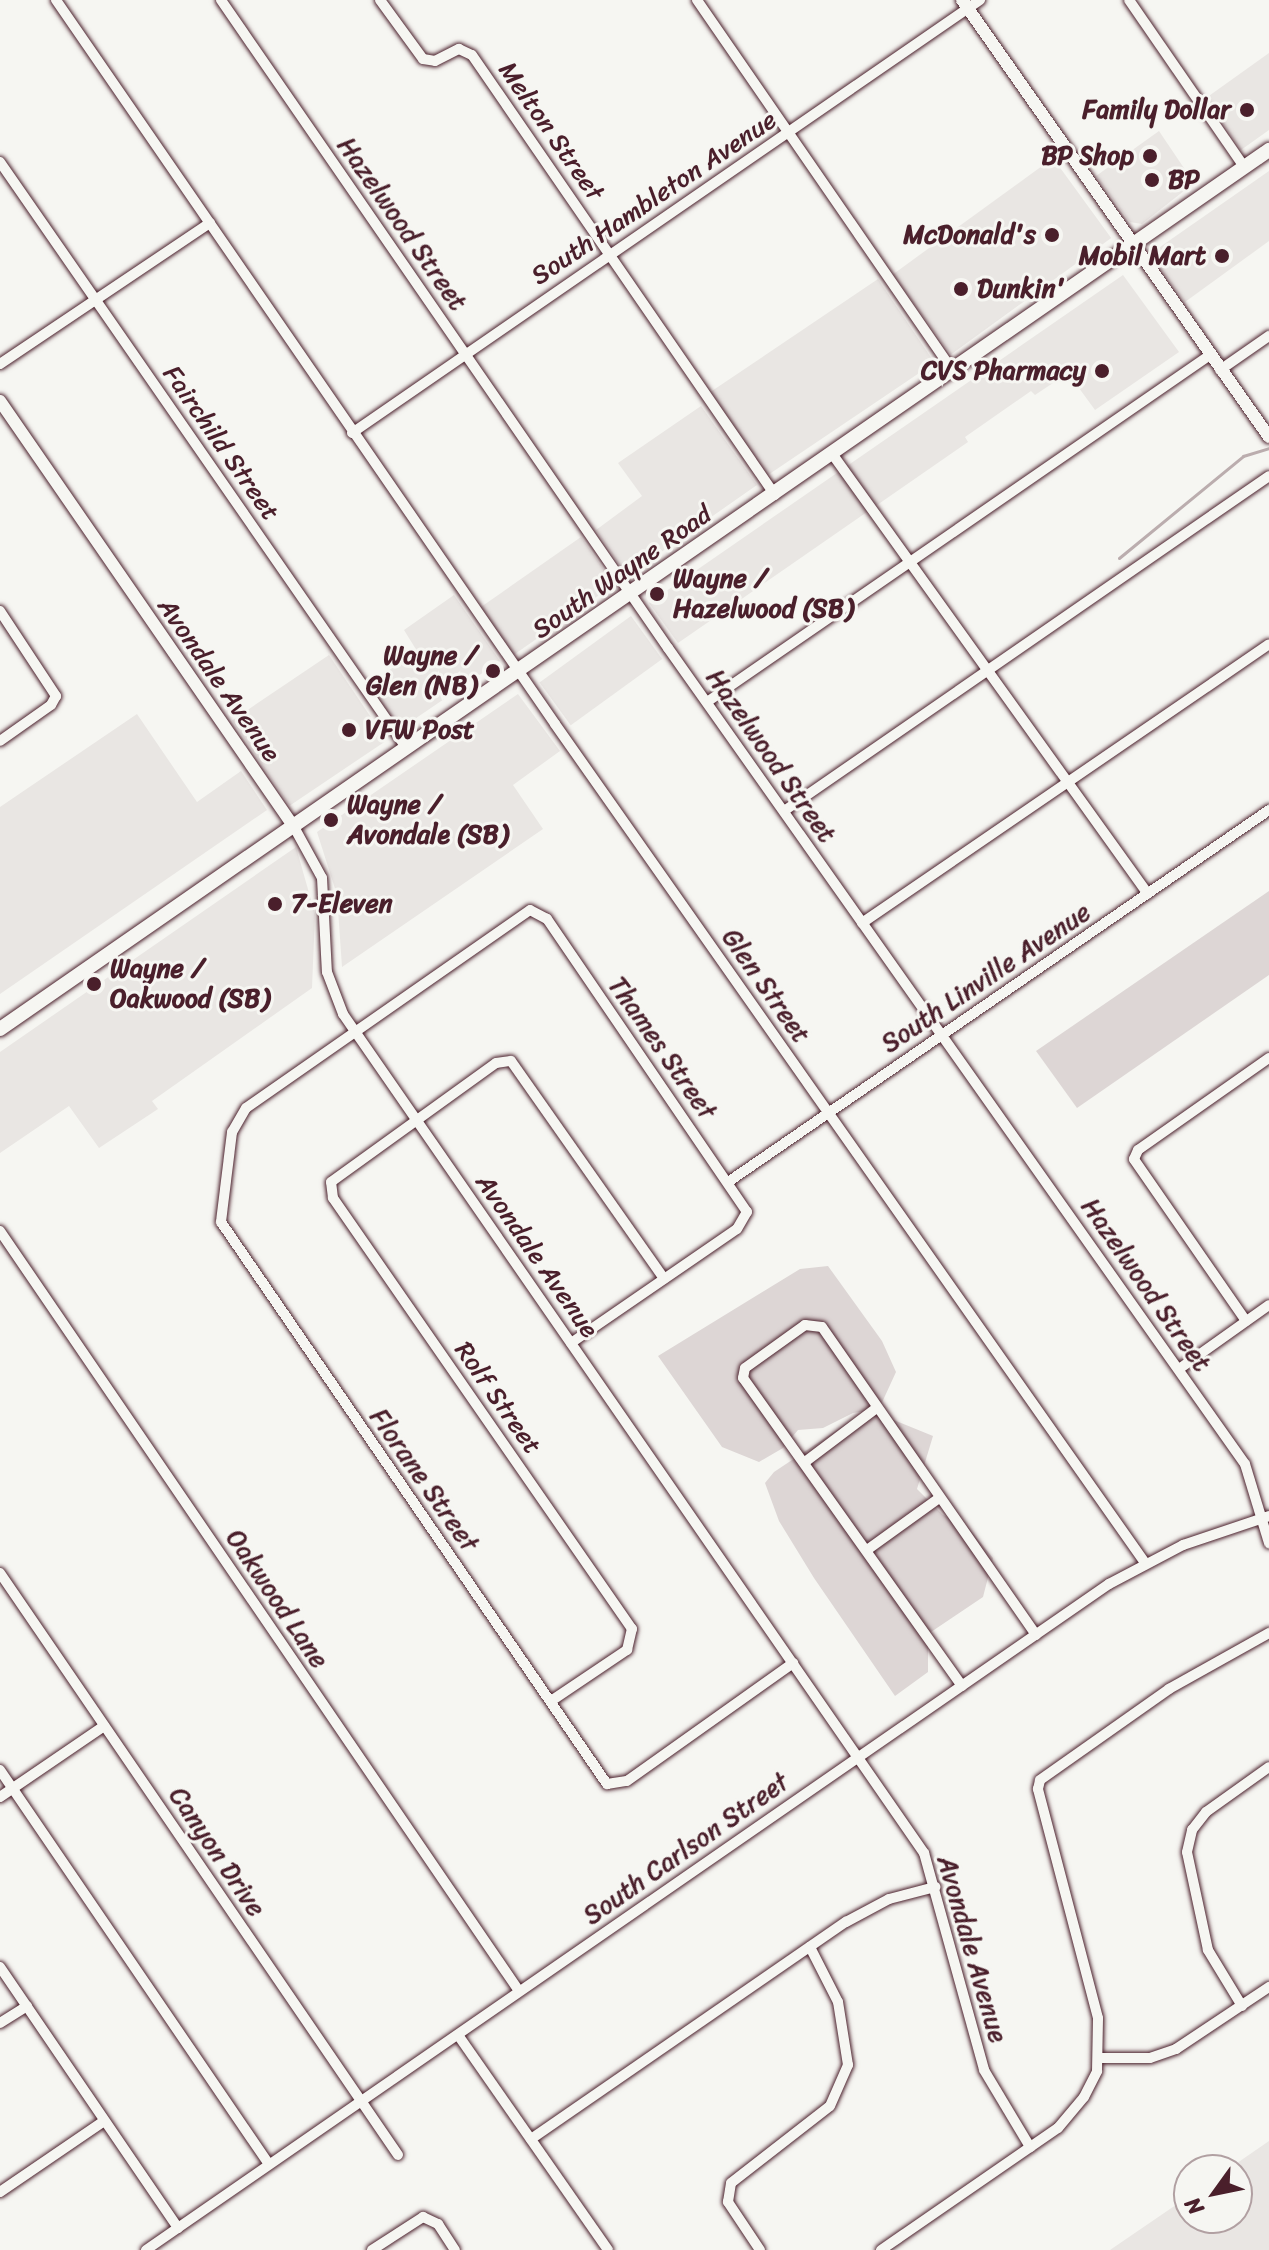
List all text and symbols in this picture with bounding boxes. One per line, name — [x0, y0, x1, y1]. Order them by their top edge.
street label: Melton Street — [491, 55, 611, 207]
place label: Family Dollar — [1082, 94, 1231, 126]
marker: Family Dollar — [1238, 101, 1256, 119]
street label: South Hambleton Avenue — [525, 104, 783, 292]
street label: Hazelwood Street — [331, 131, 473, 317]
place label: BP Shop — [1039, 140, 1134, 172]
marker: BP Shop — [1141, 147, 1159, 165]
place label: BP — [1168, 164, 1200, 196]
marker: BP — [1143, 171, 1161, 189]
place label: McDonald's — [903, 219, 1036, 251]
marker: McDonald's — [1043, 226, 1061, 244]
place label: Mobil Mart — [1080, 240, 1206, 272]
marker: Mobil Mart — [1213, 247, 1231, 265]
place label: Dunkin' — [977, 273, 1065, 305]
marker: Dunkin' — [952, 280, 970, 298]
place label: CVS Pharmacy — [921, 355, 1086, 387]
street label: Fairchild Street — [156, 359, 286, 527]
marker: CVS Pharmacy — [1093, 362, 1111, 380]
street label: South Wayne Road — [526, 499, 718, 645]
place label: Wayne / Hazelwood (SB) — [673, 563, 853, 624]
marker: Wayne / Hazelwood (SB) — [648, 585, 666, 603]
street label: Avondale Avenue — [151, 592, 287, 768]
place label: Wayne / Glen (NB) — [366, 640, 477, 702]
marker: Wayne / Glen (NB) — [484, 662, 502, 680]
street label: Hazelwood Street — [700, 663, 842, 849]
place label: VFW Post — [365, 714, 474, 746]
marker: VFW Post — [340, 721, 358, 739]
place label: Wayne / Avondale (SB) — [347, 789, 508, 850]
marker: Wayne / Avondale (SB) — [322, 811, 340, 829]
place label: 7-Eleven — [291, 888, 393, 920]
marker: 7-Eleven — [266, 895, 284, 913]
street label: South Linville Avenue — [876, 897, 1096, 1059]
street label: Glen Street — [715, 922, 817, 1050]
place label: Wayne / Oakwood (SB) — [110, 953, 270, 1014]
street label: Thames Street — [601, 970, 723, 1126]
marker: Wayne / Oakwood (SB) — [85, 975, 103, 993]
street label: Avondale Avenue — [469, 1168, 605, 1344]
street label: Hazelwood Street — [1075, 1192, 1217, 1378]
street label: Rolf Street — [448, 1336, 548, 1460]
street label: Florane Street — [363, 1402, 485, 1558]
street label: Oakwood Lane — [219, 1524, 335, 1674]
street label: South Carlson Street — [578, 1767, 794, 1931]
street label: Canyon Drive — [162, 1781, 272, 1923]
street label: Avondale Avenue — [930, 1852, 1014, 2046]
north arrow — [1173, 2154, 1253, 2234]
text: N — [1174, 2189, 1215, 2223]

